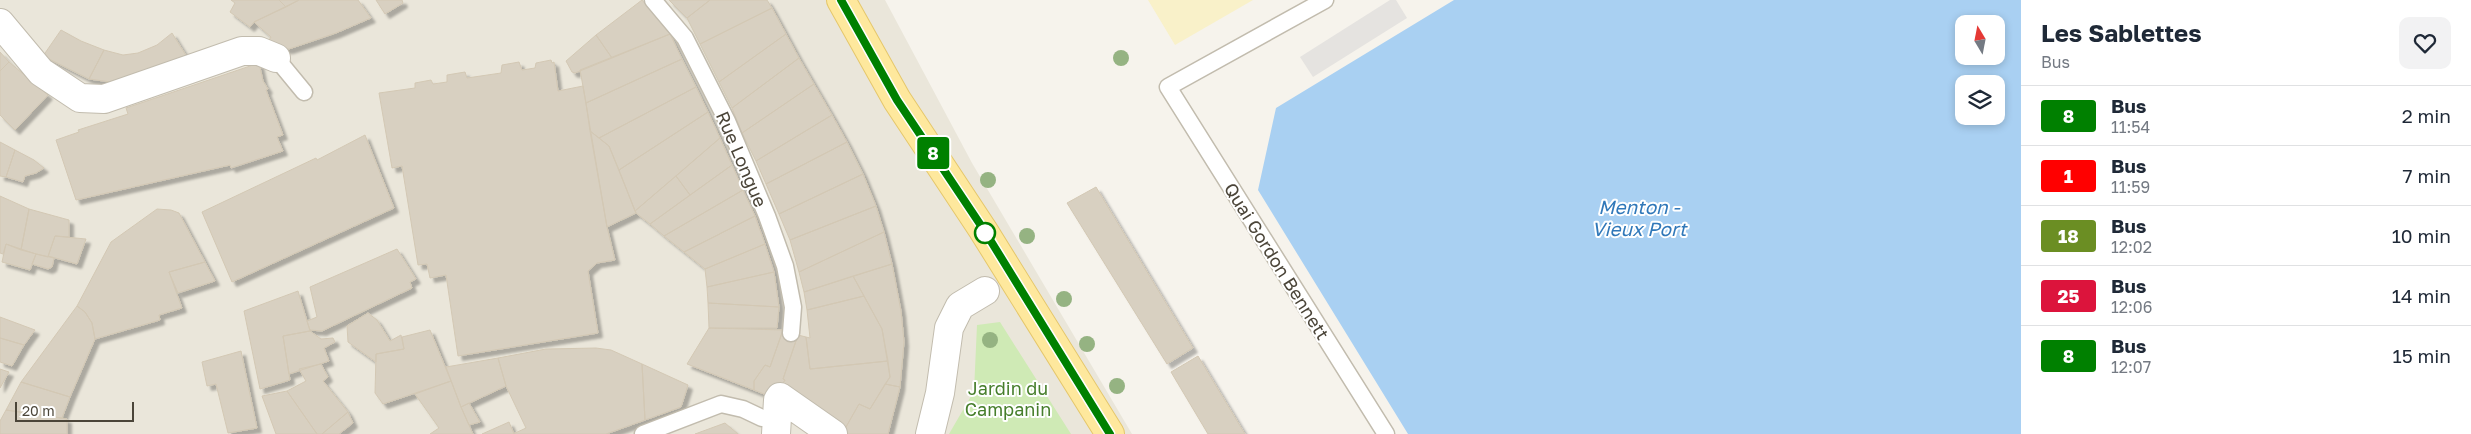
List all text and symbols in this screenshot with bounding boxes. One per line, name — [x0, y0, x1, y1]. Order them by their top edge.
north arrow — [1955, 15, 2005, 65]
map controls — [1955, 15, 2005, 125]
button: heart — [2399, 17, 2451, 69]
text: Les Sablettes — [2041, 18, 2202, 47]
text: Bus — [2041, 52, 2070, 72]
button: layers — [1955, 75, 2005, 125]
text: Bus — [2111, 94, 2146, 117]
text: 2 min — [2402, 104, 2451, 127]
text: 8 — [2063, 105, 2074, 127]
street label: Rue Longue — [712, 108, 772, 210]
text: 11:54 — [2111, 117, 2150, 137]
line badge: 8 — [917, 137, 949, 169]
text: 8 — [927, 142, 939, 164]
text: Bus — [2111, 154, 2146, 177]
text: 7 min — [2403, 164, 2451, 187]
text: 1 — [2064, 165, 2073, 187]
text: 11:59 — [2111, 177, 2150, 197]
street label: Quai Gordon Bennett — [1220, 179, 1334, 343]
water label: Menton - Vieux Port — [1592, 195, 1689, 240]
text: Bus — [2111, 214, 2146, 237]
unlabelled marker — [974, 222, 996, 244]
text: 10 min — [2392, 224, 2451, 247]
text: 18 — [2058, 225, 2079, 247]
text: 12:02 — [2111, 237, 2152, 257]
text: Bus — [2111, 274, 2146, 297]
text: 14 min — [2392, 284, 2451, 307]
text: 25 — [2058, 285, 2079, 307]
text: 12:06 — [2111, 297, 2152, 317]
text: Bus — [2111, 334, 2146, 357]
text: 15 min — [2392, 344, 2451, 367]
text: 8 — [2063, 345, 2074, 367]
text: 12:07 — [2111, 357, 2151, 377]
park label: Jardin du Campanin — [965, 377, 1051, 420]
scale bar — [15, 399, 134, 422]
text: 20 m — [22, 402, 55, 419]

